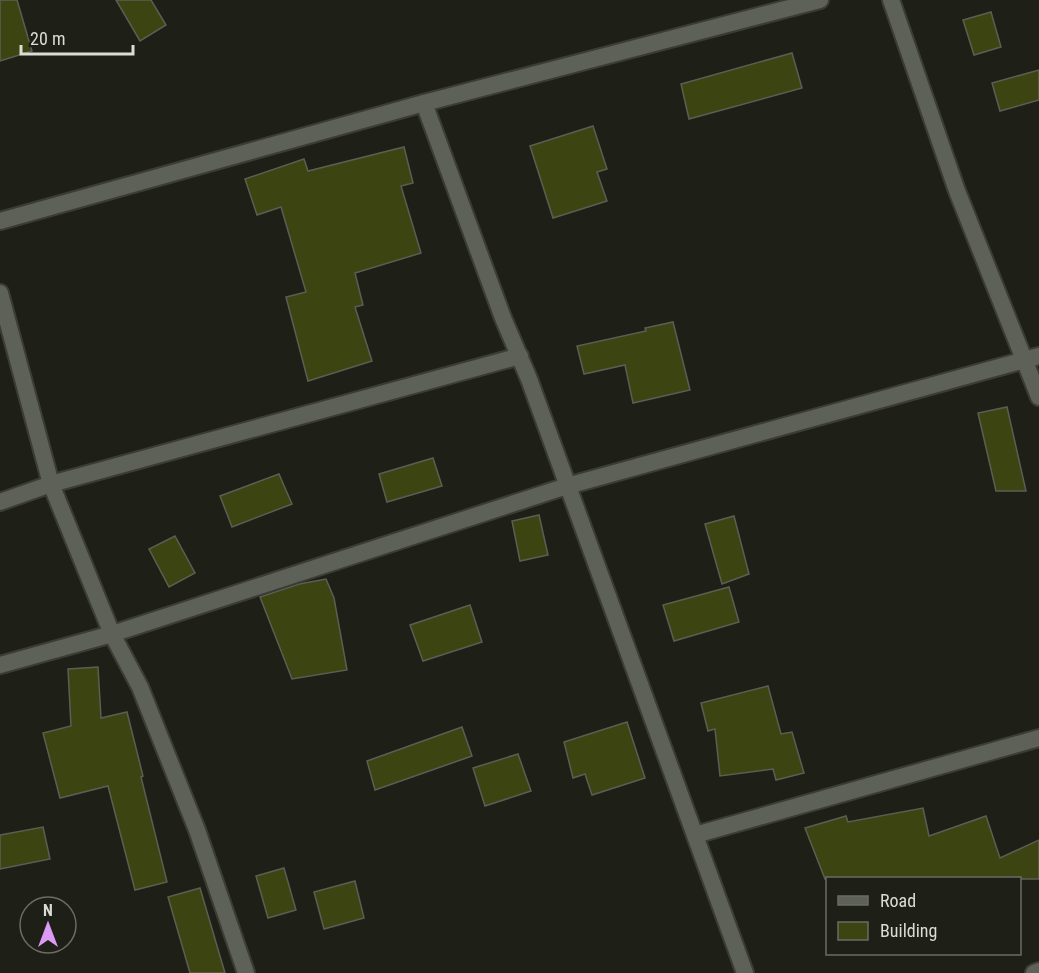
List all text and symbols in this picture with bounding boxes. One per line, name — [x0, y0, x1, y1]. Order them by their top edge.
scale bar — [21, 18, 134, 56]
text: 20 m — [30, 28, 65, 49]
legend — [826, 877, 1021, 955]
text: Road — [880, 890, 916, 911]
north arrow — [18, 895, 78, 955]
text: N — [43, 901, 53, 920]
text: Building — [880, 920, 937, 941]

